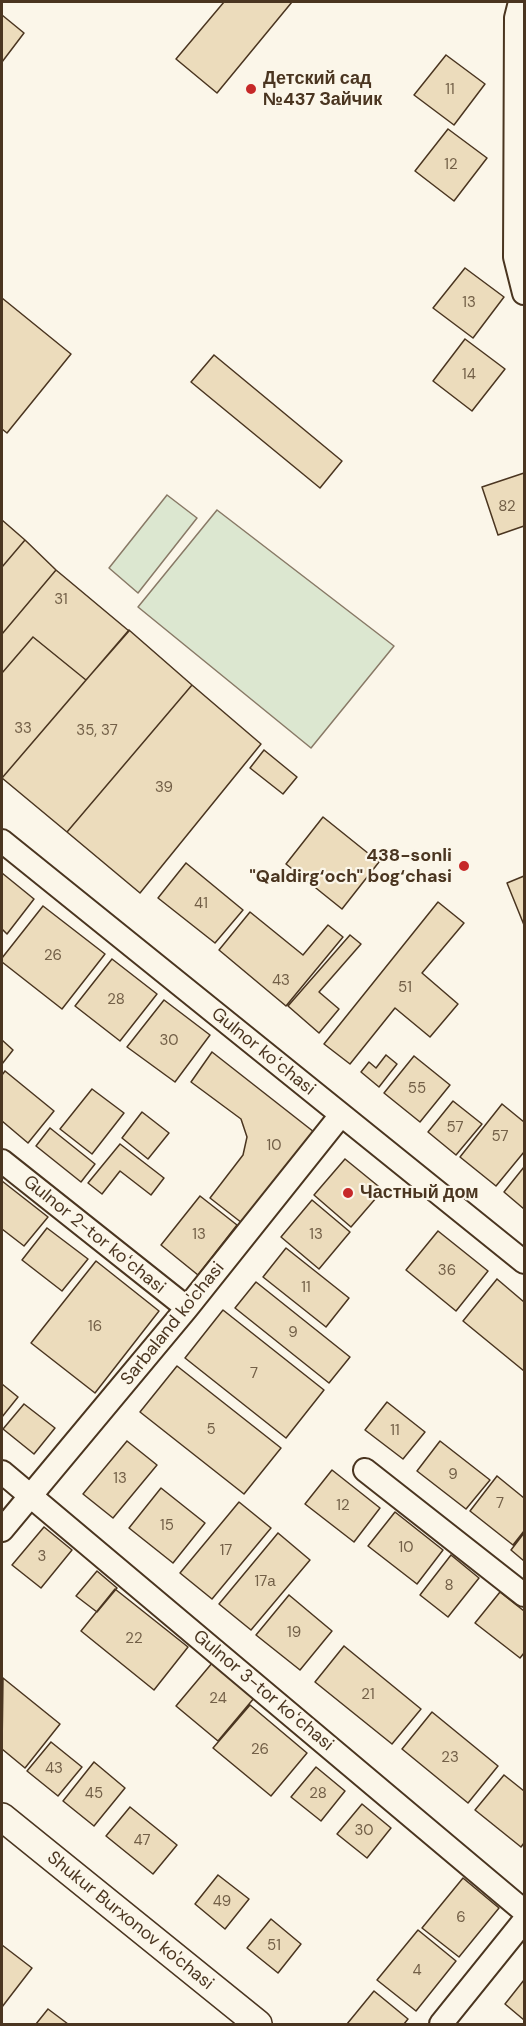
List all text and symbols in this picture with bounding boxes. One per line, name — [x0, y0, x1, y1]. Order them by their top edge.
place label: Детский сад №437 Зайчик — [263, 68, 382, 110]
house number: 11 — [445, 81, 455, 99]
marker: Детский сад №437 Зайчик — [244, 82, 258, 96]
house number: 12 — [444, 156, 458, 174]
house number: 13 — [462, 294, 476, 312]
house number: 14 — [462, 366, 476, 384]
house number: 82 — [498, 498, 516, 516]
house number: 31 — [54, 591, 68, 609]
house number: 33 — [14, 720, 32, 738]
house number: 35, 37 — [76, 722, 118, 740]
house number: 39 — [155, 779, 173, 797]
place label: 438-sonli "Qaldirg‘och" bog‘chasi — [249, 845, 452, 888]
marker: 438-sonli "Qaldirg‘och" bog‘chasi — [457, 859, 471, 873]
house number: 41 — [194, 895, 208, 913]
house number: 26 — [44, 947, 62, 965]
house number: 43 — [272, 972, 290, 990]
house number: 51 — [398, 979, 412, 997]
house number: 28 — [107, 991, 125, 1009]
street label: Gulnor koʻchasi — [207, 1004, 319, 1100]
house number: 30 — [159, 1032, 179, 1050]
house number: 55 — [408, 1080, 426, 1098]
house number: 57 — [447, 1119, 463, 1137]
house number: 57 — [492, 1128, 508, 1146]
house number: 10 — [267, 1137, 281, 1155]
street label: Gulnor 2-tor koʻchasi — [19, 1171, 169, 1299]
place label: Частный дом — [360, 1182, 479, 1204]
marker: Частный дом — [341, 1186, 355, 1200]
house number: 13 — [192, 1226, 206, 1244]
house number: 13 — [309, 1226, 323, 1244]
street label: Sarbaland ko'chasi — [117, 1258, 229, 1390]
house number: 36 — [438, 1262, 456, 1280]
house number: 11 — [301, 1279, 311, 1297]
house number: 16 — [88, 1318, 102, 1336]
house number: 9 — [288, 1324, 298, 1342]
house number: 7 — [250, 1365, 258, 1383]
house number: 5 — [206, 1421, 216, 1439]
house number: 11 — [390, 1422, 400, 1440]
house number: 9 — [448, 1466, 458, 1484]
house number: 13 — [113, 1470, 127, 1488]
house number: 7 — [496, 1495, 504, 1513]
house number: 12 — [336, 1497, 350, 1515]
house number: 15 — [160, 1517, 174, 1535]
house number: 10 — [399, 1539, 413, 1557]
house number: 17 — [220, 1542, 232, 1560]
house number: 3 — [38, 1548, 46, 1566]
house number: 17а — [254, 1573, 276, 1591]
house number: 8 — [444, 1577, 454, 1595]
house number: 19 — [287, 1624, 301, 1642]
street label: Gulnor 3-tor koʻchasi — [188, 1626, 338, 1756]
house number: 22 — [125, 1630, 143, 1648]
house number: 21 — [361, 1686, 375, 1704]
house number: 24 — [209, 1690, 227, 1708]
house number: 26 — [251, 1741, 269, 1759]
house number: 23 — [441, 1749, 459, 1767]
house number: 43 — [45, 1760, 63, 1778]
house number: 45 — [85, 1785, 103, 1803]
house number: 28 — [309, 1785, 327, 1803]
house number: 30 — [354, 1822, 374, 1840]
house number: 47 — [133, 1832, 151, 1850]
street label: Shukur Burxonov ko'chasi — [42, 1847, 218, 1995]
house number: 49 — [213, 1893, 231, 1911]
house number: 6 — [456, 1909, 466, 1927]
house number: 51 — [267, 1937, 281, 1955]
house number: 4 — [412, 1962, 422, 1980]

